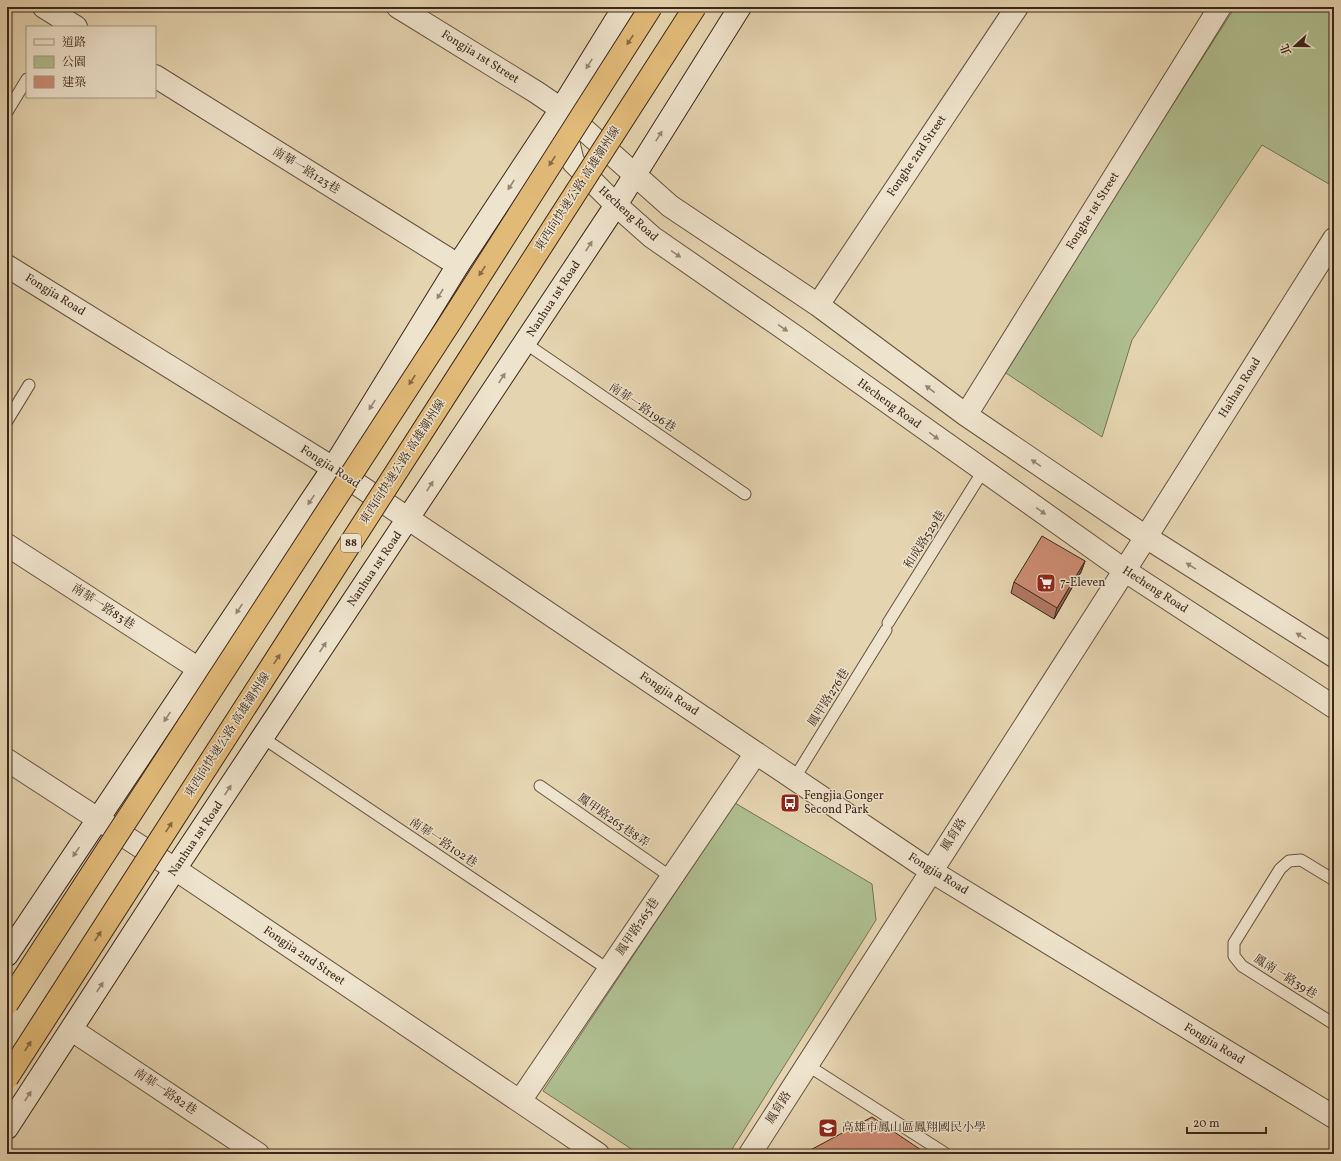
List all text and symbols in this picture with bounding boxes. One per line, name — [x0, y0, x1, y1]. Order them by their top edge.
legend — [26, 26, 156, 98]
north arrow — [1275, 26, 1315, 66]
street label: Fongjia 1st Street — [438, 27, 522, 87]
text: 道路 — [62, 35, 86, 51]
one-way arrow — [626, 35, 634, 45]
text: 北 — [1278, 41, 1296, 57]
text: 公園 — [62, 55, 86, 71]
one-way arrow — [585, 58, 592, 70]
text: 建築 — [62, 75, 86, 91]
street label: Fonghe 2nd Street — [884, 112, 950, 200]
street label: 東西向快速公路 高雄潮州線 — [531, 123, 625, 255]
one-way arrow — [655, 130, 662, 142]
street label: 南華一路123巷 — [269, 144, 343, 198]
one-way arrow — [549, 155, 556, 167]
street label: Fonghe 1st Street — [1063, 169, 1123, 253]
one-way arrow — [507, 180, 515, 190]
street label: Hecheng Road — [595, 183, 662, 245]
one-way arrow — [585, 241, 593, 251]
one-way arrow — [671, 250, 681, 258]
street label: Nanhua 1st Road — [523, 258, 585, 340]
one-way arrow — [479, 265, 486, 277]
street label: Fongjia Road — [22, 270, 88, 320]
one-way arrow — [437, 288, 444, 300]
one-way arrow — [778, 324, 788, 332]
street label: Haihan Road — [1215, 355, 1265, 421]
one-way arrow — [498, 373, 506, 383]
one-way arrow — [408, 375, 416, 385]
street label: Hecheng Road — [854, 375, 924, 433]
street label: 南華一路196巷 — [605, 380, 679, 436]
one-way arrow — [924, 384, 935, 393]
street label: 東西向快速公路 高雄潮州線 — [356, 396, 450, 528]
one-way arrow — [368, 400, 376, 410]
one-way arrow — [929, 432, 940, 441]
street label: Fongjia Road — [297, 442, 363, 492]
one-way arrow — [1031, 459, 1042, 467]
one-way arrow — [426, 481, 434, 491]
one-way arrow — [308, 495, 315, 506]
one-way arrow — [1035, 507, 1046, 515]
street label: 和成路529巷 — [901, 508, 949, 572]
street label: Nanhua 1st Road — [344, 528, 406, 610]
road number: 88 — [341, 534, 361, 552]
one-way arrow — [1186, 562, 1196, 570]
street label: Hecheng Road — [1119, 563, 1191, 617]
supermarket icon: 7-Eleven — [1035, 572, 1057, 594]
place label: 7-Eleven — [1060, 575, 1105, 591]
street label: 南華一路83巷 — [68, 581, 138, 633]
one-way arrow — [236, 603, 243, 614]
one-way arrow — [1295, 632, 1307, 639]
one-way arrow — [319, 642, 327, 652]
one-way arrow — [273, 654, 281, 664]
street label: 鳳甲路276巷 — [805, 666, 853, 730]
street label: Fongjia Road — [636, 668, 702, 720]
street label: 東西向快速公路 高雄潮州線 — [181, 669, 275, 801]
one-way arrow — [163, 711, 171, 722]
one-way arrow — [224, 785, 232, 795]
place label: Fengjia Gonger Second Park — [804, 788, 884, 818]
street label: 鳳甲路265巷8弄 — [574, 790, 652, 852]
bus stop icon: Fengjia Gonger Second Park — [779, 792, 801, 814]
street label: Nanhua 1st Road — [165, 798, 227, 880]
street label: 南華一路102巷 — [406, 814, 480, 872]
street label: 鳳育路 — [937, 816, 971, 854]
one-way arrow — [165, 821, 172, 833]
one-way arrow — [72, 847, 80, 857]
street label: Fongjia Road — [905, 849, 971, 899]
street label: 鳳甲路265巷 — [613, 895, 663, 959]
street label: Fongjia 2nd Street — [260, 923, 348, 989]
one-way arrow — [95, 930, 102, 942]
street label: 鳳南一路39巷 — [1250, 951, 1320, 1003]
one-way arrow — [96, 981, 103, 993]
street label: Fongjia Road — [1181, 1020, 1248, 1069]
one-way arrow — [24, 1040, 32, 1051]
street label: 南華一路82巷 — [130, 1065, 200, 1119]
street label: 鳳育路 — [762, 1089, 796, 1127]
one-way arrow — [25, 1090, 32, 1102]
scale bar — [1187, 1109, 1266, 1135]
text: 20 m — [1193, 1116, 1220, 1132]
school or university icon: 高雄市鳳山區鳳翔國民小學 — [817, 1117, 839, 1139]
place label: 高雄市鳳山區鳳翔國民小學 — [842, 1120, 986, 1136]

